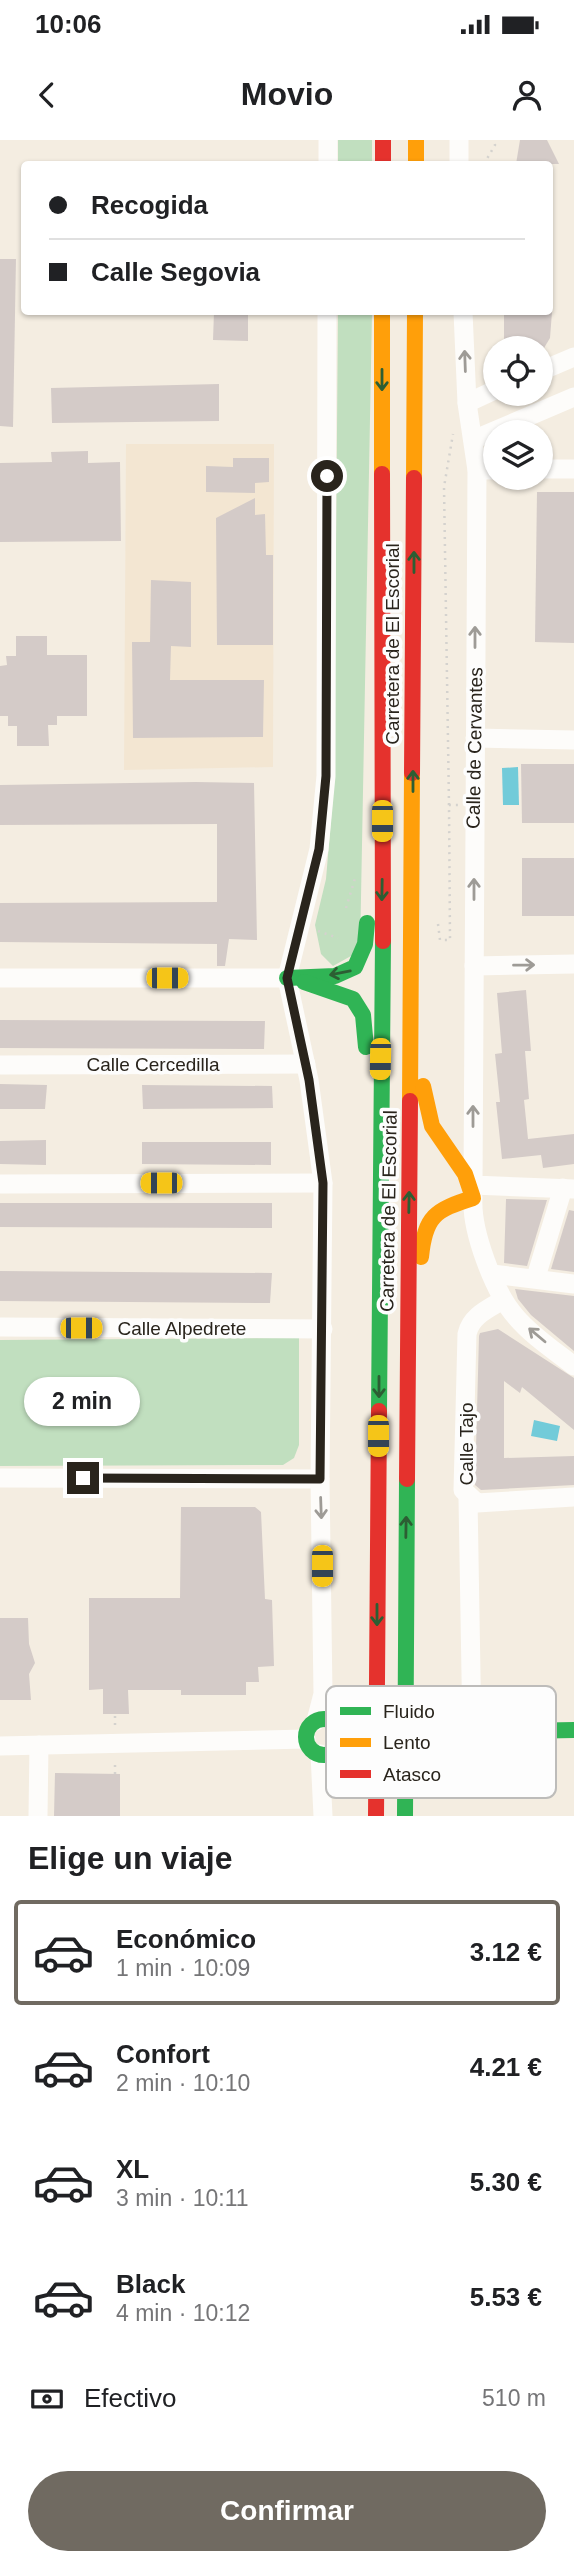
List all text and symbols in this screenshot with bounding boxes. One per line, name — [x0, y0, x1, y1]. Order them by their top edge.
text: 10:06 — [35, 9, 102, 39]
icon: back — [28, 76, 66, 114]
text: Movio — [241, 76, 333, 112]
icon: person — [508, 76, 546, 114]
text: Recogida — [91, 190, 208, 220]
text: Calle Segovia — [91, 257, 260, 287]
map controls — [483, 336, 553, 490]
button: locate — [483, 336, 553, 406]
one-way arrow — [459, 350, 472, 373]
one-way arrow — [375, 368, 389, 391]
button: layers — [483, 420, 553, 490]
route start — [311, 460, 343, 492]
street label: Carretera de El Escorial — [382, 543, 403, 745]
one-way arrow — [407, 550, 421, 573]
one-way arrow — [468, 626, 482, 649]
street label: Calle de Cervantes — [463, 667, 486, 829]
one-way arrow — [406, 770, 420, 793]
car — [372, 800, 393, 842]
one-way arrow — [376, 878, 389, 901]
one-way arrow — [467, 878, 481, 901]
one-way arrow — [512, 959, 535, 972]
one-way arrow — [329, 966, 352, 980]
car — [147, 968, 189, 989]
car — [370, 1038, 391, 1080]
street label: Calle Cercedilla — [86, 1054, 220, 1075]
one-way arrow — [467, 1105, 480, 1128]
street label: Carretera de El Escorial — [376, 1110, 401, 1312]
car — [141, 1173, 183, 1194]
one-way arrow — [403, 1191, 416, 1214]
car — [61, 1318, 103, 1339]
street label: Calle Alpedrete — [118, 1318, 246, 1339]
one-way arrow — [528, 1327, 546, 1343]
one-way arrow — [372, 1375, 385, 1398]
callout: 2 min — [25, 1376, 141, 1426]
text: 2 min — [52, 1388, 112, 1414]
street label: Calle Tajo — [456, 1402, 477, 1486]
car — [368, 1415, 389, 1457]
route end — [67, 1462, 99, 1494]
one-way arrow — [314, 1496, 328, 1519]
one-way arrow — [399, 1516, 412, 1539]
car — [312, 1545, 333, 1587]
one-way arrow — [371, 1603, 384, 1626]
legend — [326, 1686, 556, 1798]
text: Fluido — [383, 1701, 435, 1722]
text: Lento — [383, 1732, 431, 1753]
text: Atasco — [383, 1764, 441, 1785]
text: Elige un viaje — [28, 1840, 233, 1876]
icon: car — [32, 1921, 95, 1984]
text: Económico — [116, 1924, 256, 1954]
text: 3.12 € — [470, 1937, 542, 1967]
text: 1 min · 10:09 — [116, 1955, 250, 1981]
icon: car — [32, 2036, 95, 2099]
text: Confort — [116, 2039, 210, 2069]
text: 4.21 € — [470, 2052, 542, 2082]
text: 2 min · 10:10 — [116, 2070, 250, 2096]
icon: car — [32, 2151, 95, 2214]
text: XL — [116, 2154, 149, 2184]
text: 5.30 € — [470, 2167, 542, 2197]
text: 3 min · 10:11 — [116, 2185, 249, 2211]
icon: car — [32, 2266, 95, 2329]
text: Black — [116, 2269, 185, 2299]
text: 5.53 € — [470, 2282, 542, 2312]
text: 4 min · 10:12 — [116, 2300, 250, 2326]
icon: cash — [28, 2380, 66, 2418]
text: Efectivo — [84, 2383, 177, 2413]
text: 510 m — [482, 2385, 546, 2411]
button: Confirmar — [28, 2471, 546, 2551]

